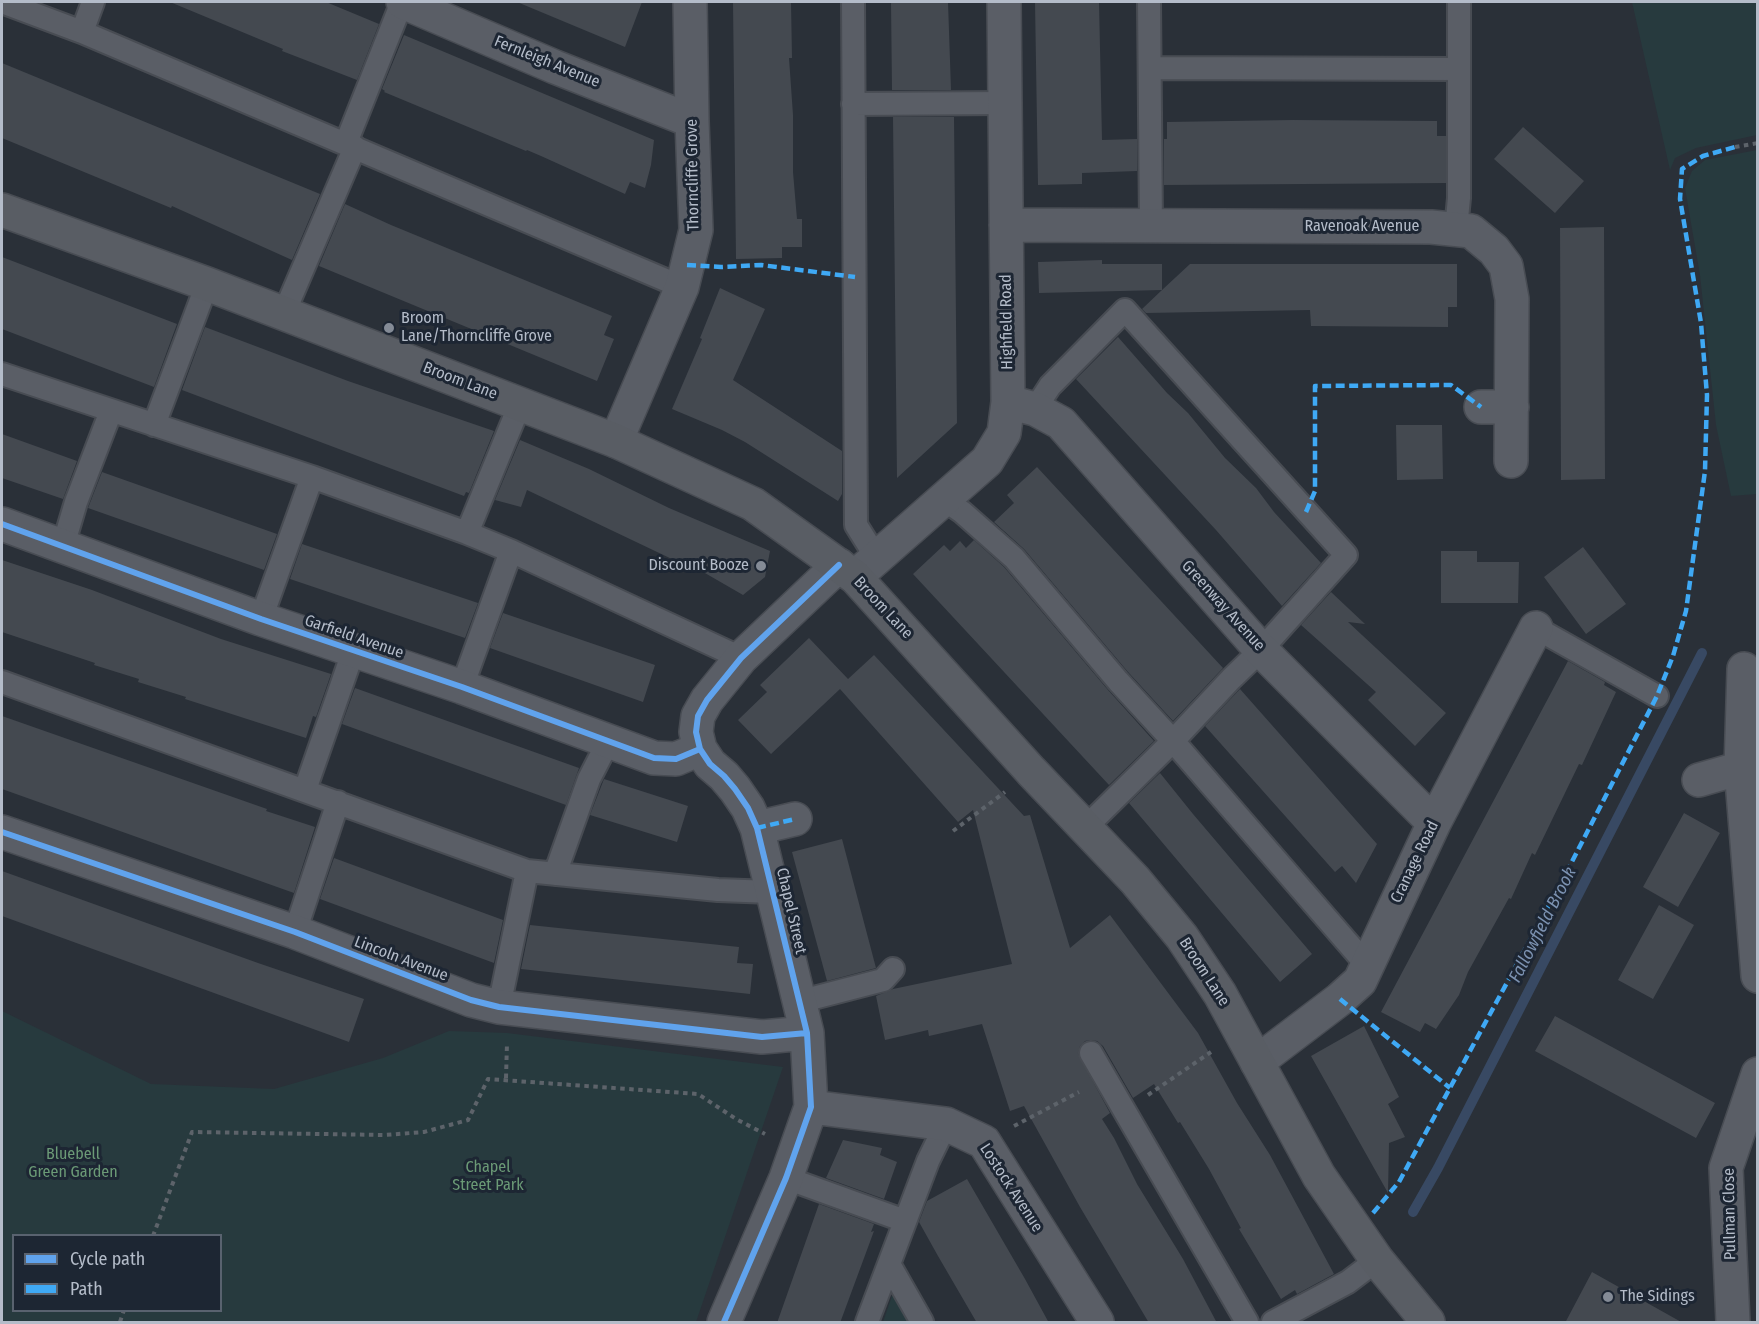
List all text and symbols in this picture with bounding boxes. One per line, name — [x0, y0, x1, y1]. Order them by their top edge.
street label: Fernleigh Avenue — [491, 32, 603, 92]
street label: Thorncliffe Grove — [682, 119, 704, 231]
street label: Ravenoak Avenue — [1305, 217, 1419, 237]
street label: Highfield Road — [997, 274, 1017, 370]
place label: Broom Lane/Thorncliffe Grove — [401, 309, 552, 347]
marker: Broom Lane/Thorncliffe Grove — [382, 321, 396, 335]
street label: Broom Lane — [420, 358, 500, 404]
place label: Discount Booze — [649, 556, 749, 576]
street label: Greenway Avenue — [1177, 557, 1269, 655]
marker: Discount Booze — [754, 559, 768, 573]
street label: Broom Lane — [849, 573, 917, 643]
street label: Garfield Avenue — [302, 611, 406, 663]
street label: Cranage Road — [1387, 818, 1443, 906]
water label: Fallowfield Brook — [1505, 864, 1581, 986]
street label: Chapel Street — [772, 866, 810, 956]
street label: Lincoln Avenue — [351, 932, 451, 986]
street label: Broom Lane — [1175, 934, 1233, 1010]
street label: Lostock Avenue — [975, 1140, 1047, 1236]
park label: Bluebell Green Garden — [28, 1145, 118, 1183]
park label: Chapel Street Park — [452, 1158, 524, 1196]
street label: Pullman Close — [1720, 1168, 1740, 1260]
legend — [12, 1234, 222, 1312]
text: Cycle path — [70, 1248, 145, 1270]
text: Path — [70, 1278, 103, 1300]
place label: The Sidings — [1620, 1287, 1695, 1307]
marker: The Sidings — [1601, 1290, 1615, 1304]

